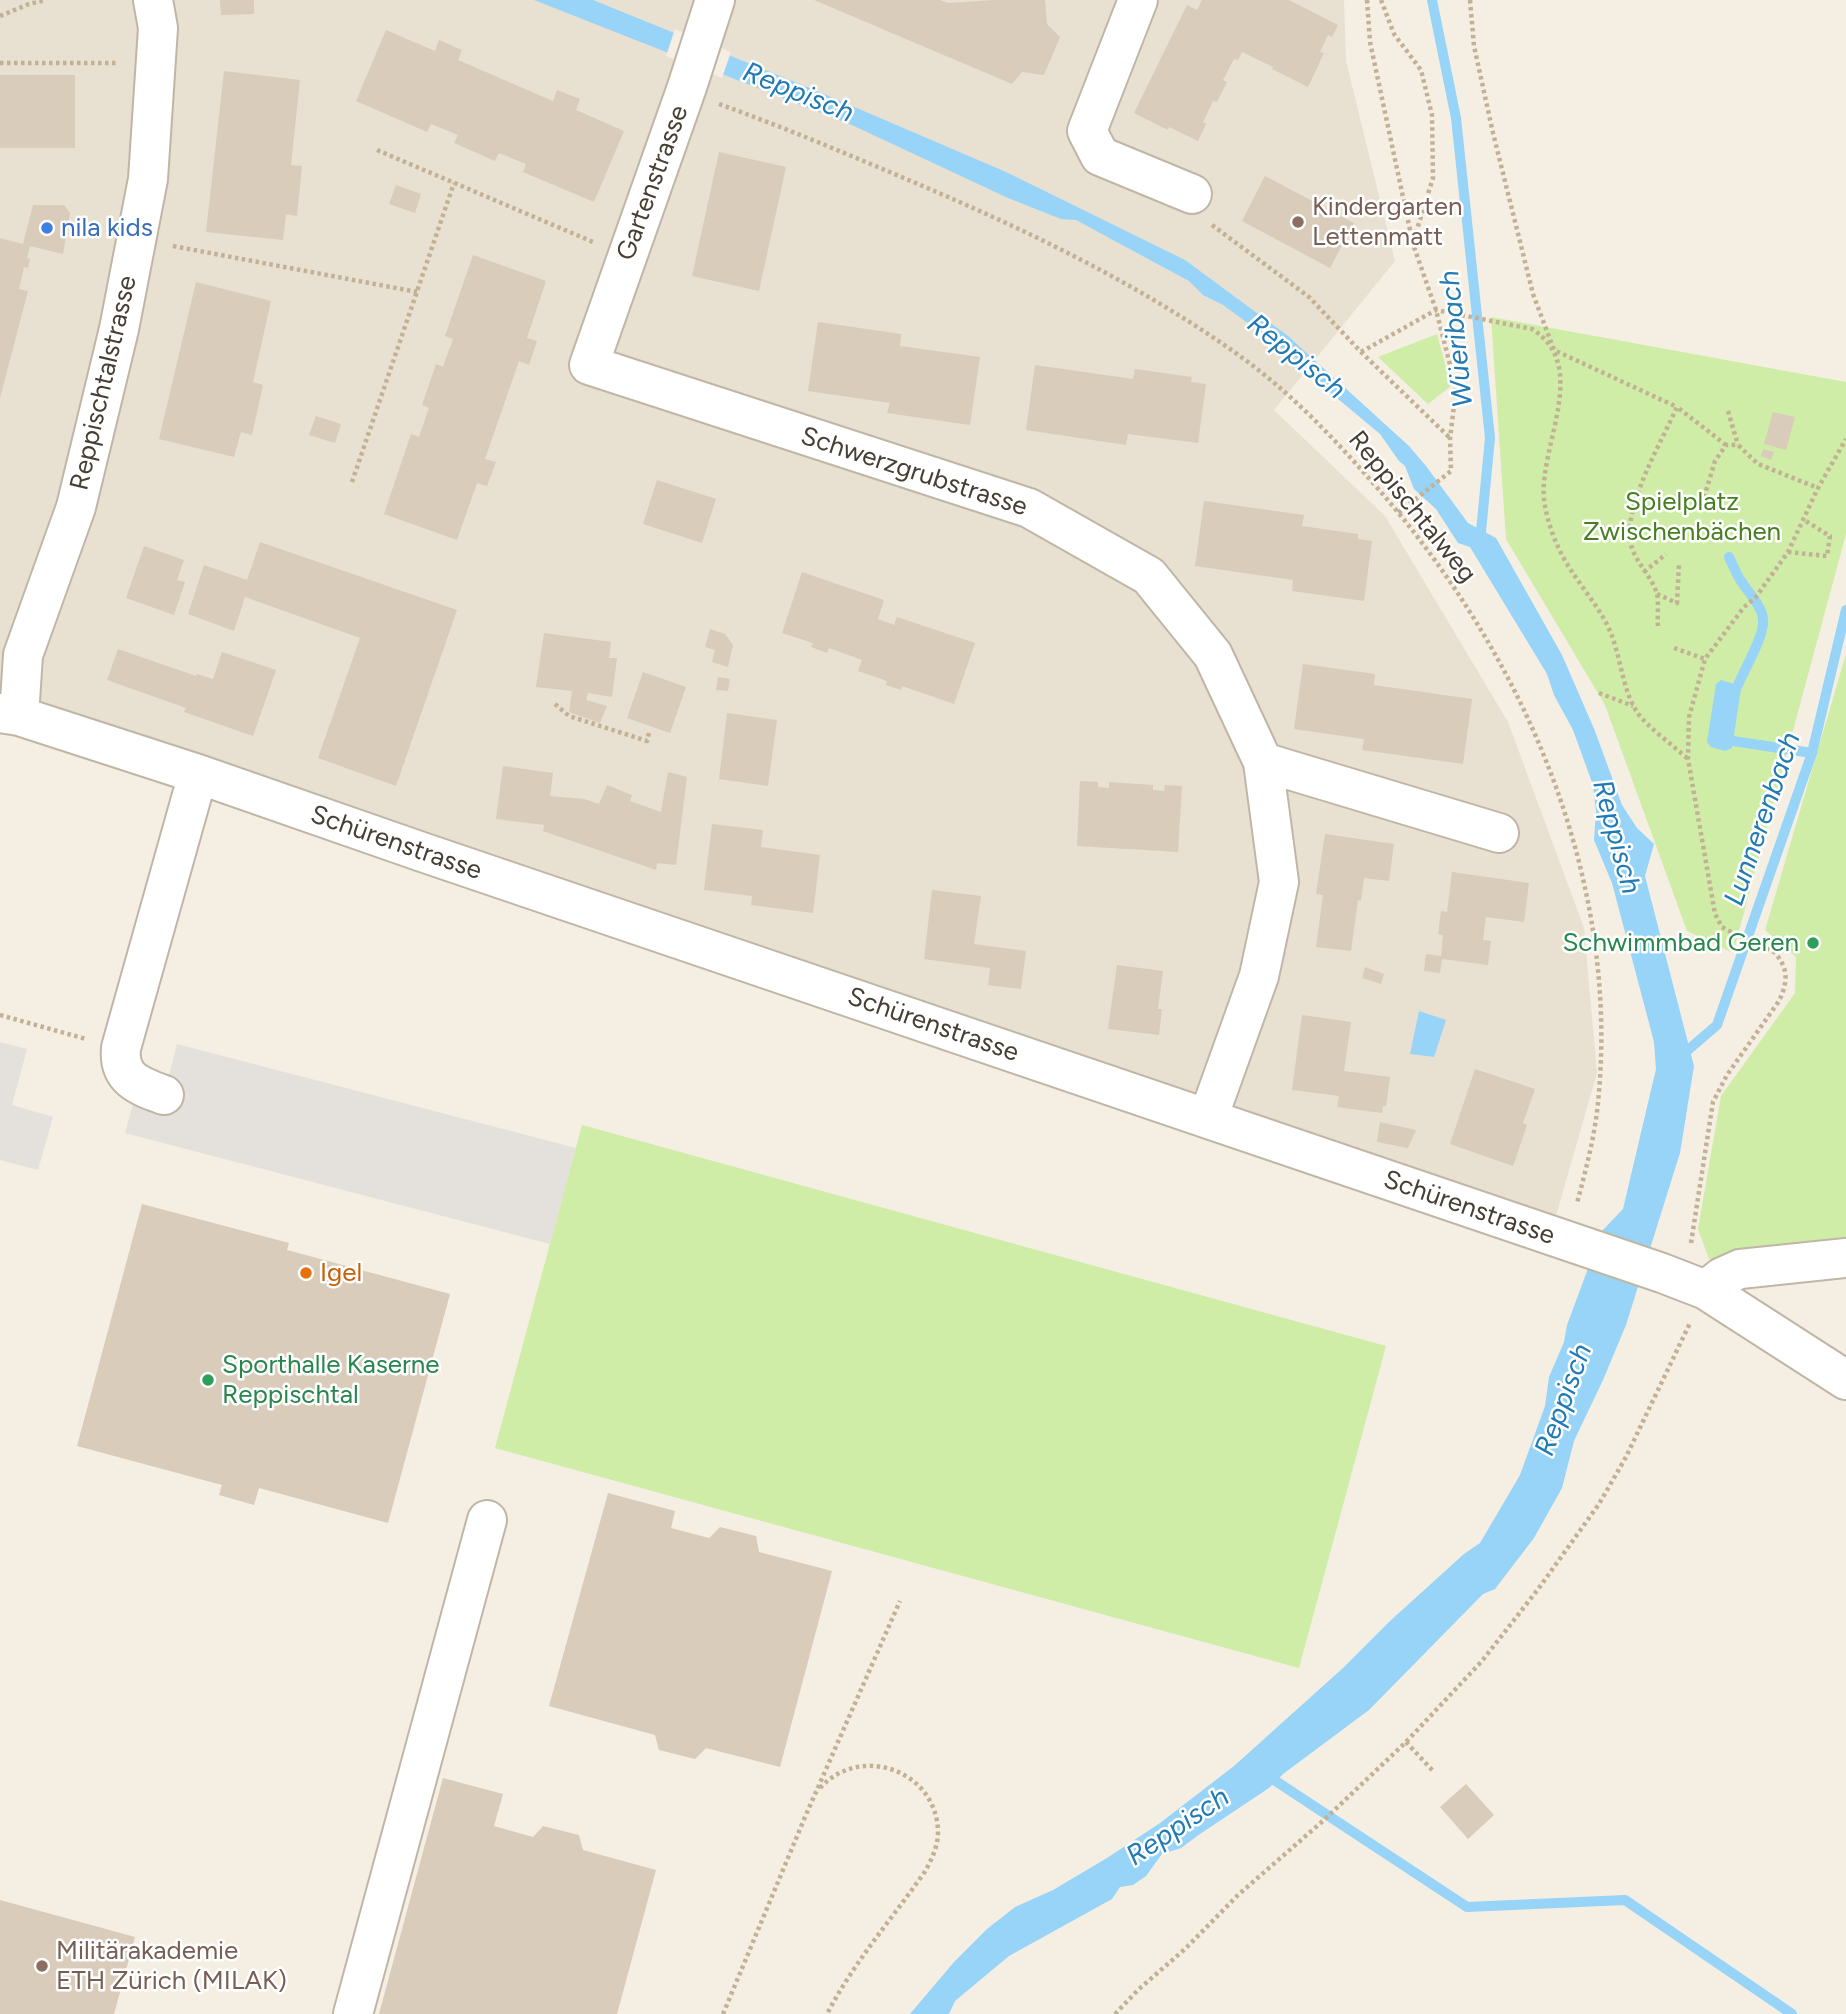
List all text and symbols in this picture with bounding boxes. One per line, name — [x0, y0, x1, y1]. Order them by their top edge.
water label: Reppisch — [738, 56, 858, 130]
street label: Gartenstrasse — [611, 101, 695, 265]
place label: Kindergarten Lettenmatt — [1312, 191, 1462, 252]
place label: nila kids — [61, 212, 153, 244]
marker: Kindergarten Lettenmatt — [1290, 214, 1306, 230]
marker: nila kids — [39, 220, 55, 236]
water label: Wüeribach — [1433, 269, 1481, 409]
street label: Reppischtalstrasse — [64, 273, 144, 493]
water label: Reppisch — [1240, 307, 1352, 407]
street label: Schwerzgrubstrasse — [797, 421, 1031, 523]
street label: Reppischtalweg — [1341, 425, 1483, 589]
park label: Spielplatz Zwischenbächen — [1583, 486, 1781, 548]
water label: Lunnerenbach — [1718, 728, 1808, 910]
water label: Reppisch — [1585, 776, 1647, 898]
street label: Schürenstrasse — [306, 799, 486, 887]
place label: Schwimmbad Geren — [1562, 927, 1799, 959]
marker: Schwimmbad Geren — [1805, 935, 1821, 951]
street label: Schürenstrasse — [843, 981, 1023, 1069]
street label: Schürenstrasse — [1379, 1164, 1559, 1252]
place label: Igel — [320, 1257, 362, 1289]
marker: Igel — [298, 1265, 314, 1281]
water label: Reppisch — [1528, 1340, 1600, 1460]
place label: Sporthalle Kaserne Reppischtal — [222, 1349, 440, 1410]
marker: Sporthalle Kaserne Reppischtal — [200, 1372, 216, 1388]
water label: Reppisch — [1120, 1780, 1236, 1874]
place label: Militärakademie ETH Zürich (MILAK) — [56, 1935, 287, 1996]
marker: Militärakademie ETH Zürich (MILAK) — [34, 1958, 50, 1974]

